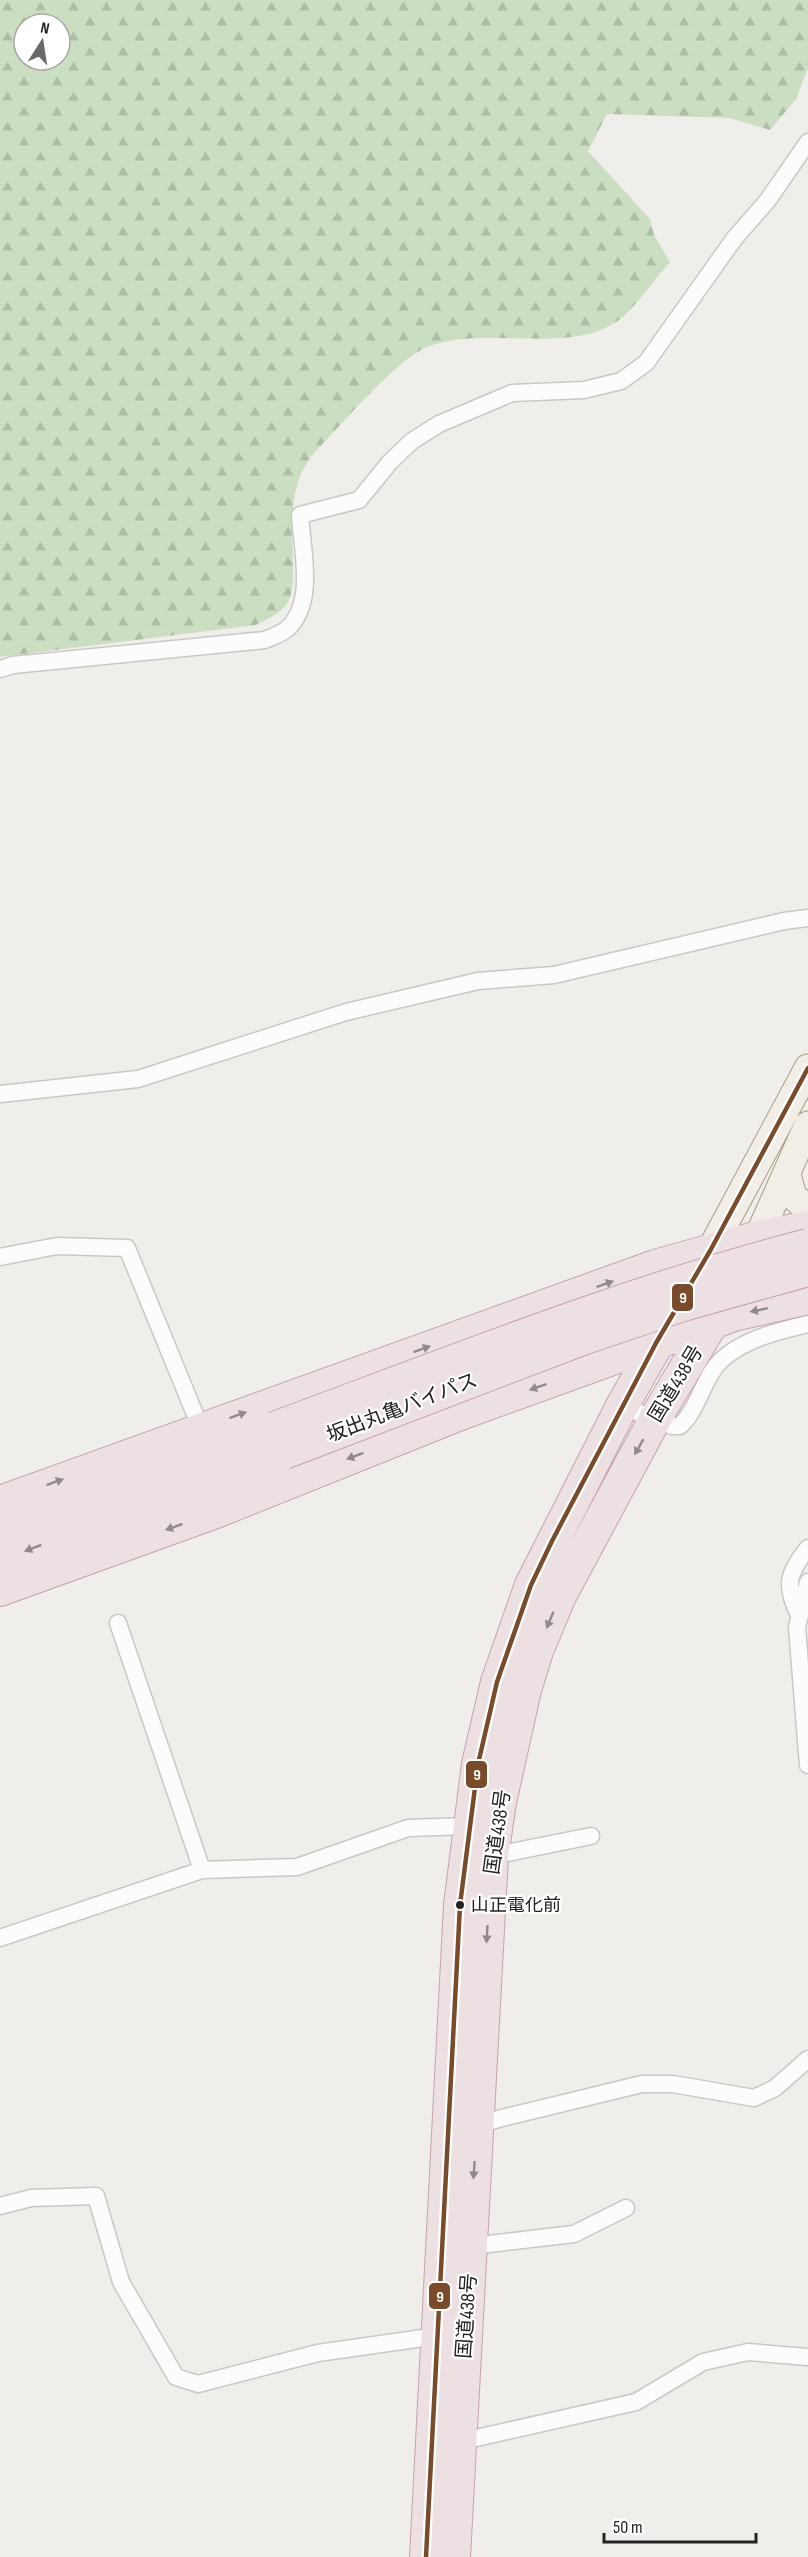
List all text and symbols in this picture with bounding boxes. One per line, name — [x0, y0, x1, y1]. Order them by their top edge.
north arrow — [12, 12, 72, 72]
text: N — [39, 19, 51, 39]
one-way arrow — [596, 1278, 614, 1288]
line badge: 9 — [671, 1283, 694, 1312]
text: 9 — [679, 1289, 687, 1308]
one-way arrow — [750, 1305, 768, 1315]
street label: 国道438号 — [644, 1341, 708, 1427]
one-way arrow — [413, 1344, 431, 1354]
street label: 坂出丸亀バイパス — [323, 1368, 481, 1448]
one-way arrow — [529, 1383, 547, 1393]
one-way arrow — [229, 1410, 247, 1420]
one-way arrow — [634, 1439, 644, 1456]
one-way arrow — [346, 1451, 364, 1461]
one-way arrow — [46, 1476, 64, 1486]
one-way arrow — [165, 1522, 183, 1532]
one-way arrow — [24, 1544, 42, 1554]
one-way arrow — [545, 1612, 555, 1630]
line badge: 9 — [465, 1760, 488, 1789]
text: 9 — [473, 1766, 481, 1785]
street label: 国道438号 — [480, 1788, 516, 1876]
place label: 山正電化前 — [471, 1895, 561, 1916]
marker: 山正電化前 — [454, 1899, 466, 1911]
one-way arrow — [483, 1924, 492, 1943]
one-way arrow — [470, 2161, 479, 2180]
street label: 国道438号 — [452, 2272, 482, 2360]
line badge: 9 — [428, 2282, 451, 2310]
text: 9 — [436, 2288, 444, 2307]
scale bar — [604, 2506, 756, 2544]
text: 50 m — [613, 2517, 643, 2538]

